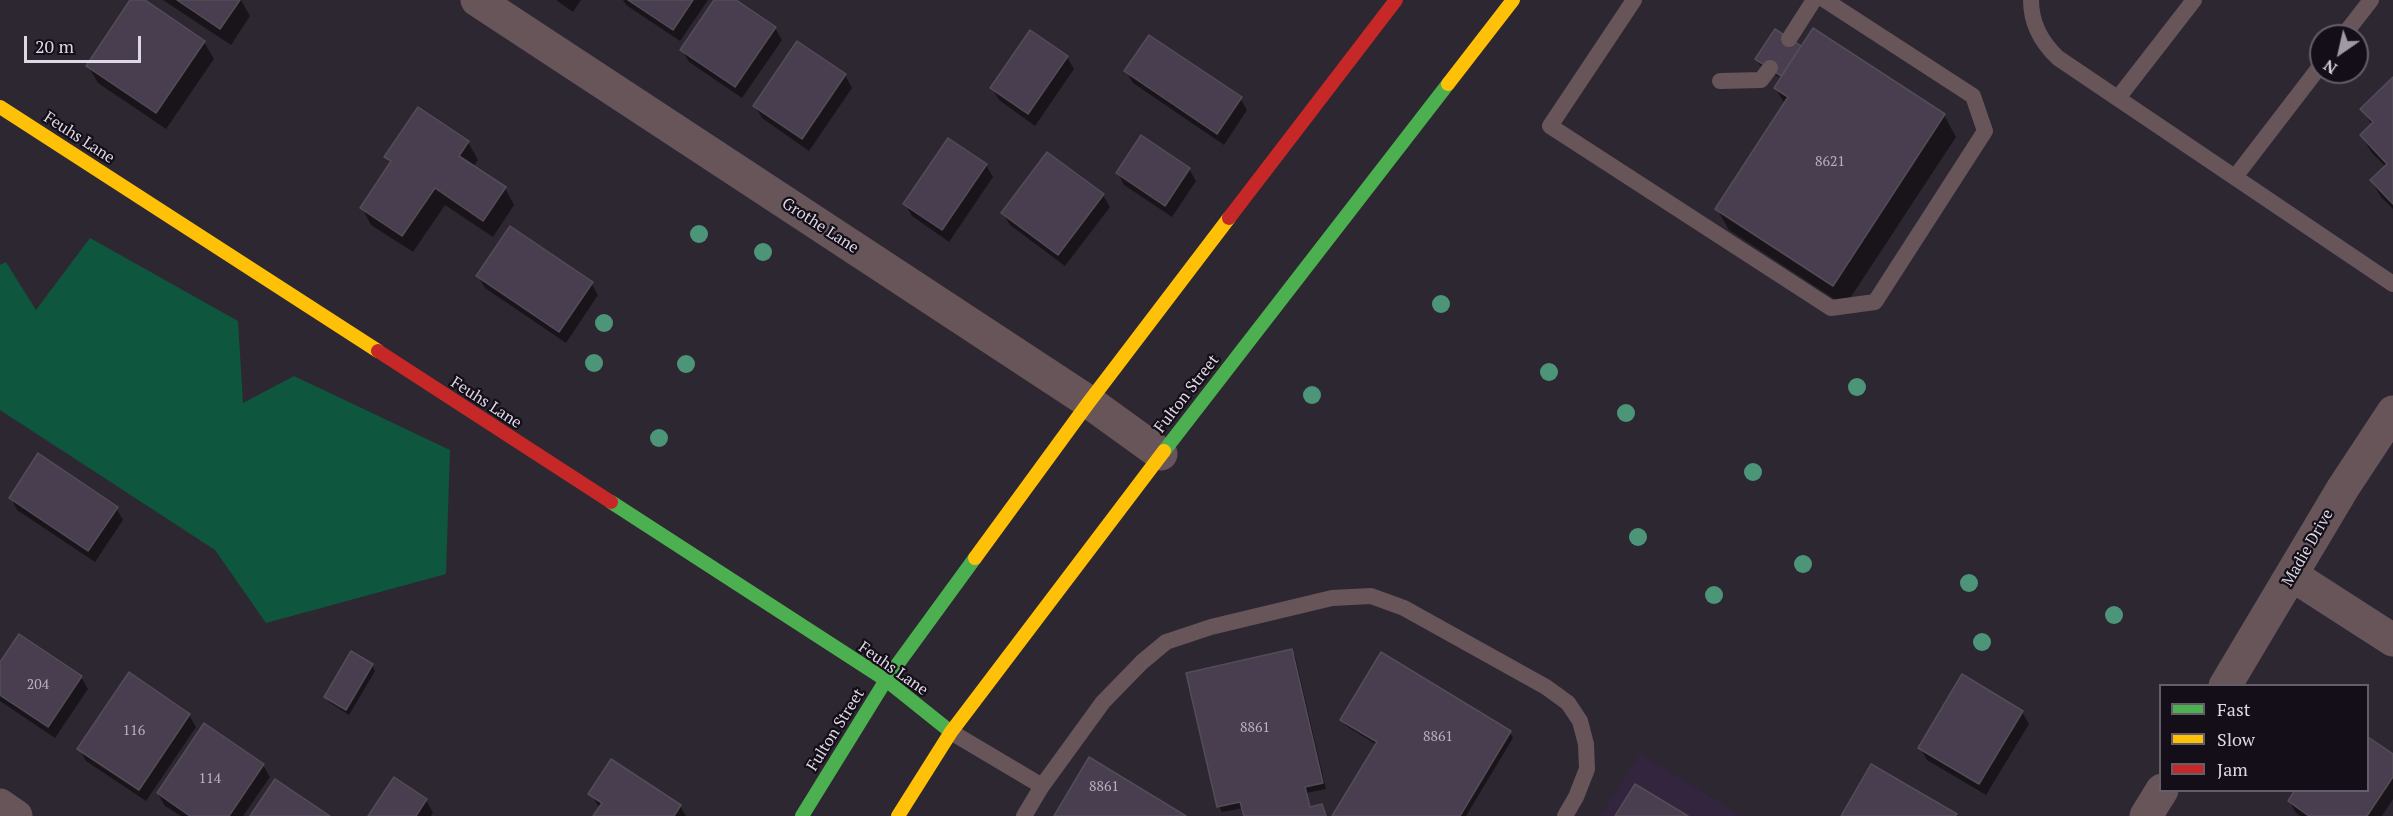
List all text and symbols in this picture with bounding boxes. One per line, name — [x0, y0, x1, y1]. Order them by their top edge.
scale bar — [27, 24, 144, 62]
north arrow — [2309, 24, 2369, 84]
text: 20 m — [35, 34, 74, 58]
text: N — [2319, 55, 2341, 80]
street label: Feuhs Lane — [40, 108, 118, 168]
house number: 8621 — [1815, 154, 1845, 170]
street label: Grothe Lane — [778, 194, 862, 258]
street label: Fulton Street — [1151, 351, 1223, 437]
street label: Feuhs Lane — [447, 373, 525, 433]
street label: Madie Drive — [2278, 506, 2338, 590]
street label: Feuhs Lane — [854, 638, 932, 700]
house number: 204 — [27, 677, 49, 693]
legend — [2159, 684, 2369, 792]
street label: Fulton Street — [803, 685, 869, 775]
text: Fast — [2217, 697, 2250, 721]
house number: 8861 — [1240, 720, 1270, 736]
house number: 116 — [123, 723, 145, 739]
text: Slow — [2217, 727, 2255, 751]
house number: 8861 — [1423, 729, 1453, 745]
text: Jam — [2217, 757, 2248, 781]
house number: 114 — [199, 771, 221, 787]
house number: 8861 — [1089, 779, 1119, 795]

